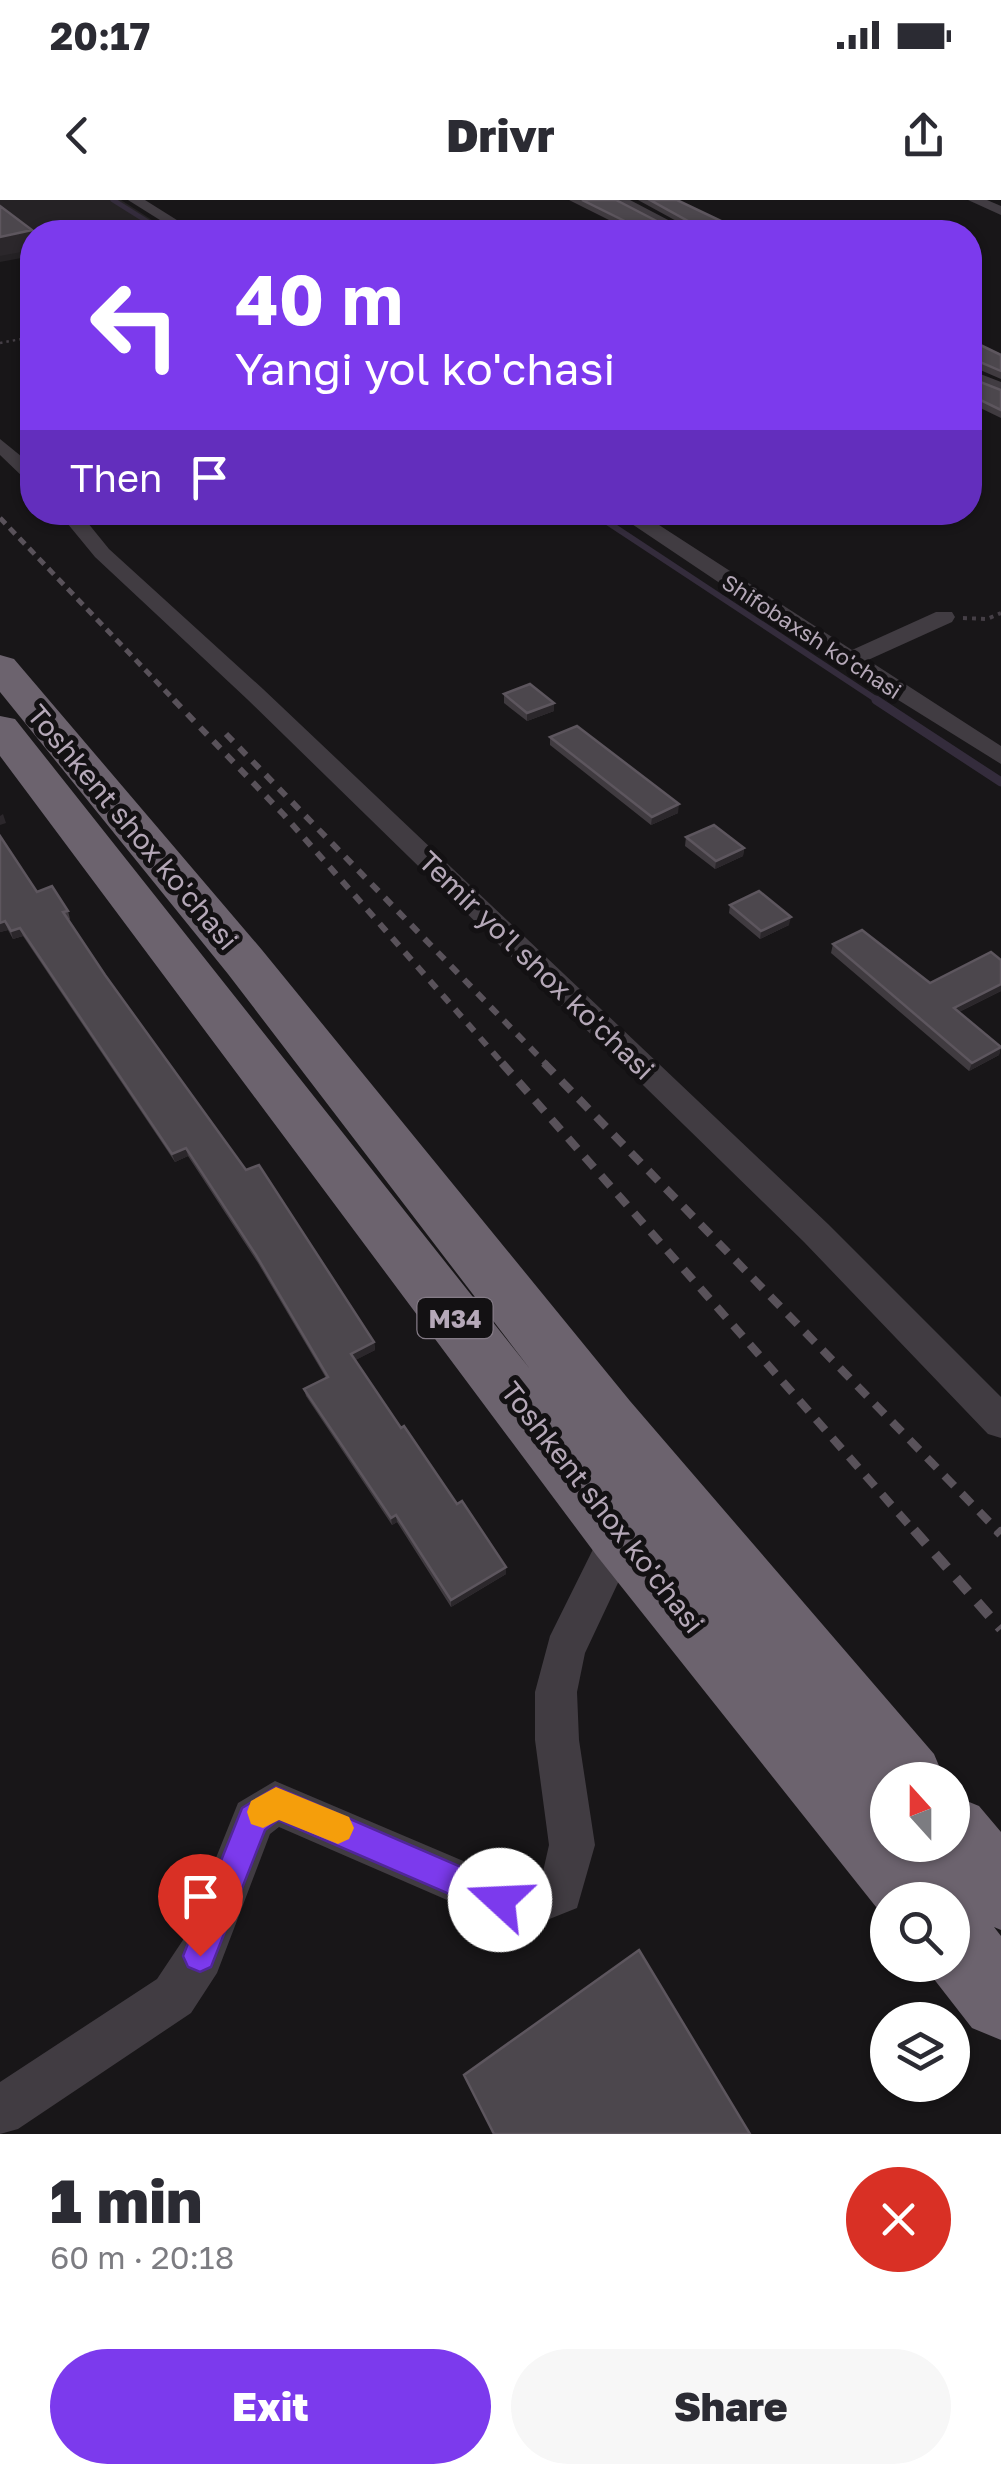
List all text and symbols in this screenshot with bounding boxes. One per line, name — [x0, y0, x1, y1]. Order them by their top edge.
text: 20:17 — [50, 13, 150, 58]
icon: back — [50, 108, 105, 163]
text: Drivr — [446, 108, 555, 162]
icon: share — [896, 108, 951, 163]
text: 40 m — [235, 256, 403, 340]
icon: left — [70, 260, 200, 390]
text: Yangi yol ko'chasi — [235, 341, 615, 395]
icon: arrive — [182, 450, 237, 505]
text: Then — [70, 455, 162, 500]
street label: Shifobaxsh ko'chasi — [717, 568, 907, 704]
street label: Toshkent shox ko'chasi — [21, 698, 245, 956]
street label: Temir yo'l shox ko'chasi — [413, 844, 661, 1086]
road number: M34 — [418, 1298, 492, 1338]
street label: Toshkent shox ko'chasi — [495, 1375, 711, 1639]
north arrow — [870, 1762, 970, 1862]
map controls — [870, 1762, 970, 2102]
position arrow — [448, 1848, 552, 1952]
pin — [158, 1854, 243, 1957]
icon: arrive — [173, 1869, 228, 1924]
button: search — [870, 1882, 970, 1982]
button: layers — [870, 2002, 970, 2102]
text: 1 min — [50, 2164, 202, 2236]
button: close — [846, 2167, 951, 2272]
text: 60 m · 20:18 — [50, 2238, 234, 2276]
button: Exit — [50, 2349, 491, 2464]
button: Share — [511, 2349, 951, 2464]

